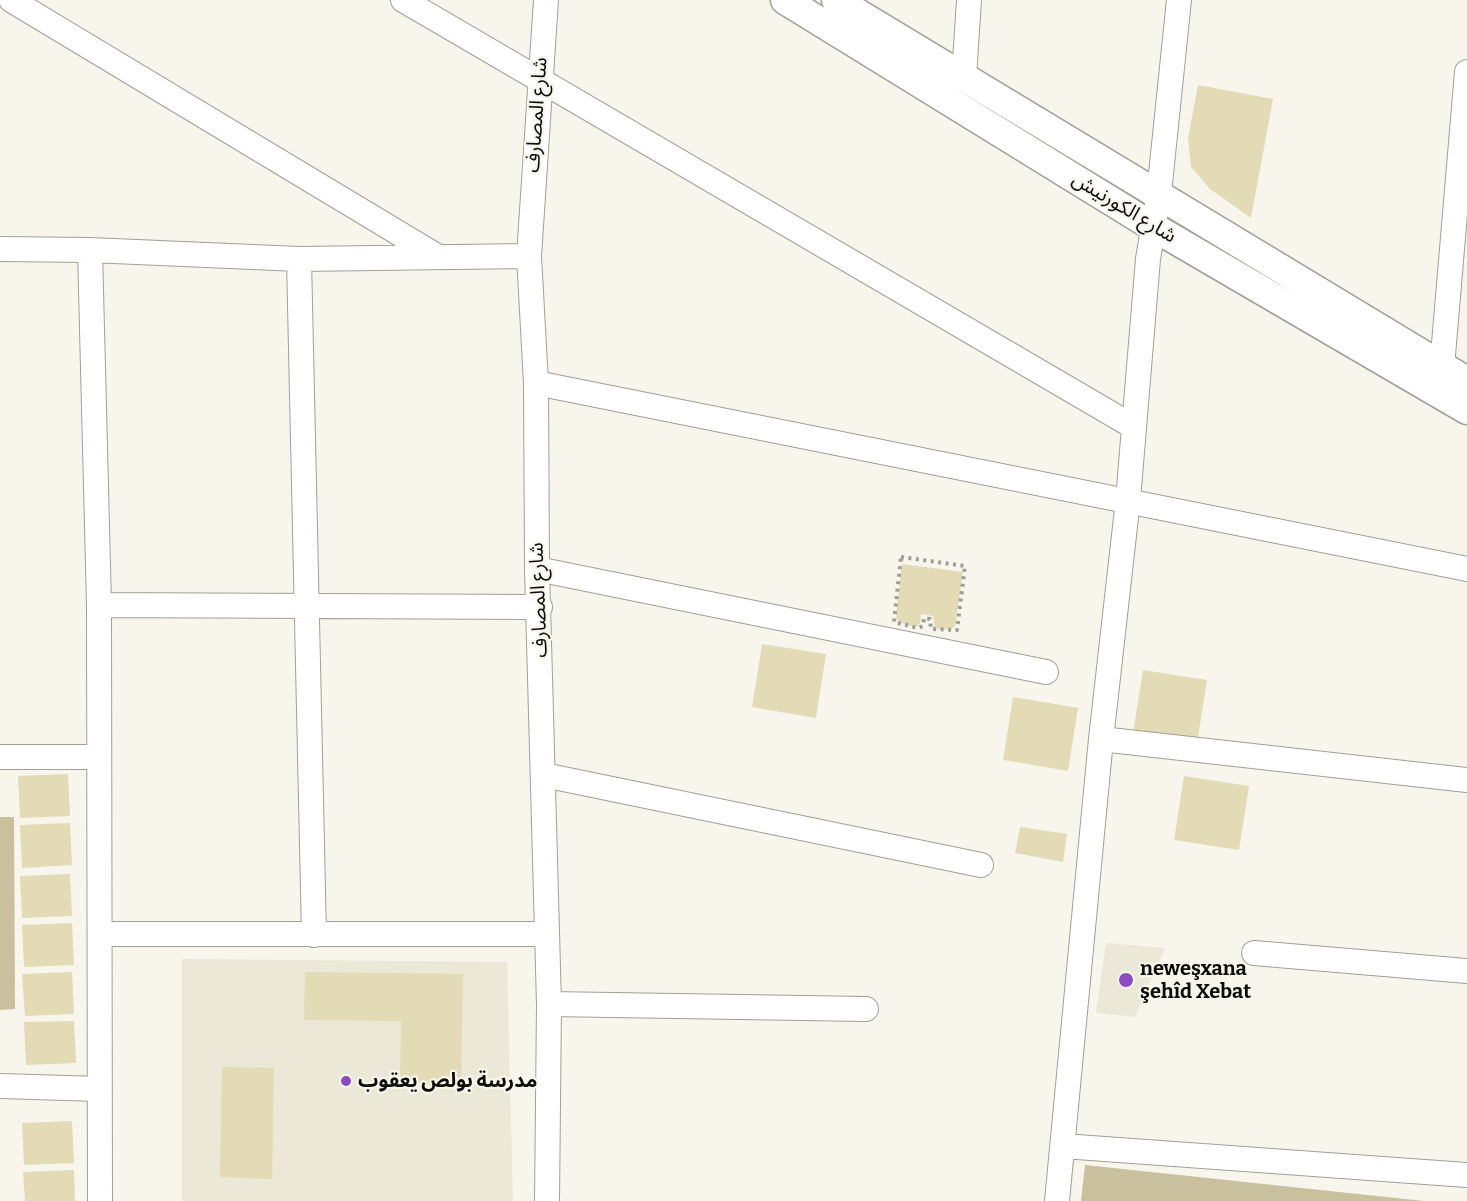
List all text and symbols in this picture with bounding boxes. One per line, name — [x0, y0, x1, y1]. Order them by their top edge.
street label: شارع المصارف — [521, 56, 553, 174]
street label: شارع الكورنيش — [1067, 167, 1181, 249]
street label: شارع المصارف — [525, 542, 553, 658]
place label: neweşxana şehîd Xebat — [1140, 957, 1251, 1004]
marker: neweşxana şehîd Xebat — [1117, 971, 1135, 989]
place label: مدرسة بولص يعقوب — [358, 1069, 537, 1093]
marker: مدرسة بولص يعقوب — [339, 1074, 353, 1088]

